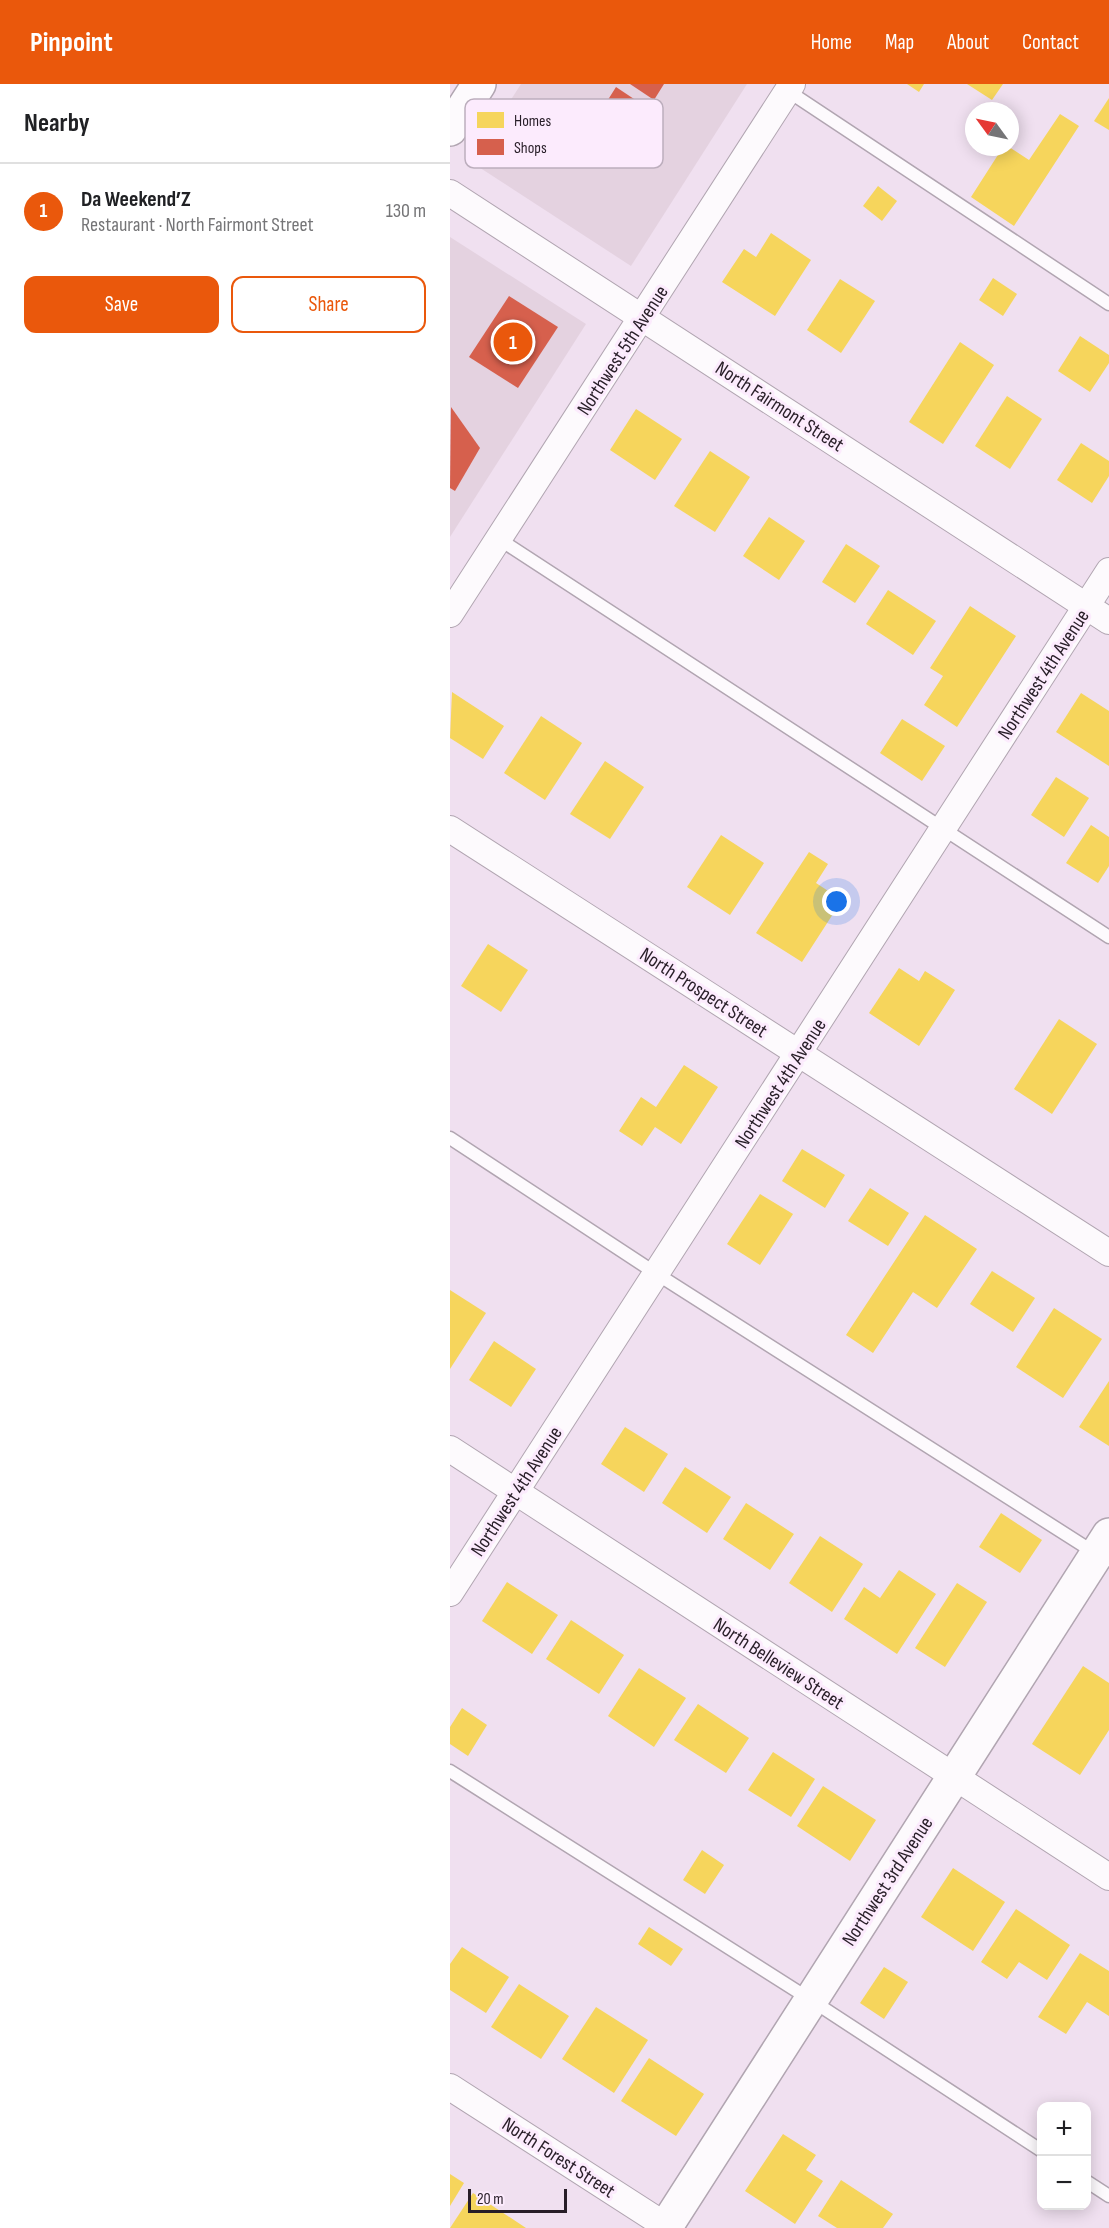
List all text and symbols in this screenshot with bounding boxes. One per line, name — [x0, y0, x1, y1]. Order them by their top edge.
text: Pinpoint — [30, 26, 113, 59]
text: Home — [811, 30, 852, 55]
text: Map — [885, 30, 914, 55]
text: About — [947, 30, 989, 55]
text: Contact — [1022, 30, 1079, 55]
legend — [465, 99, 663, 168]
north arrow — [965, 102, 1019, 156]
text: Nearby — [24, 108, 90, 139]
text: Homes — [514, 112, 551, 131]
text: Shops — [514, 139, 547, 158]
text: Da Weekend’Z — [81, 186, 191, 213]
text: 1 — [40, 199, 47, 223]
text: 130 m — [386, 199, 426, 223]
text: Restaurant · North Fairmont Street — [81, 213, 314, 237]
button: Save — [24, 276, 219, 333]
button: Share — [231, 276, 426, 333]
street label: Northwest 5th Avenue — [572, 281, 674, 420]
pin: 1 — [494, 320, 532, 364]
street label: North Fairmont Street — [711, 356, 848, 457]
street label: Northwest 4th Avenue — [993, 605, 1095, 744]
your location — [822, 887, 851, 916]
street label: North Prospect Street — [635, 943, 772, 1043]
street label: Northwest 4th Avenue — [730, 1014, 832, 1153]
street label: Northwest 4th Avenue — [466, 1422, 568, 1561]
street label: North Belleview Street — [709, 1613, 848, 1715]
street label: Northwest 3rd Avenue — [837, 1813, 938, 1951]
map controls — [1037, 2102, 1091, 2210]
button: + — [1037, 2102, 1091, 2156]
street label: North Forest Street — [497, 2112, 620, 2203]
button: − — [1037, 2156, 1091, 2210]
scale bar — [468, 2186, 567, 2214]
text: 20 m — [477, 2190, 504, 2209]

